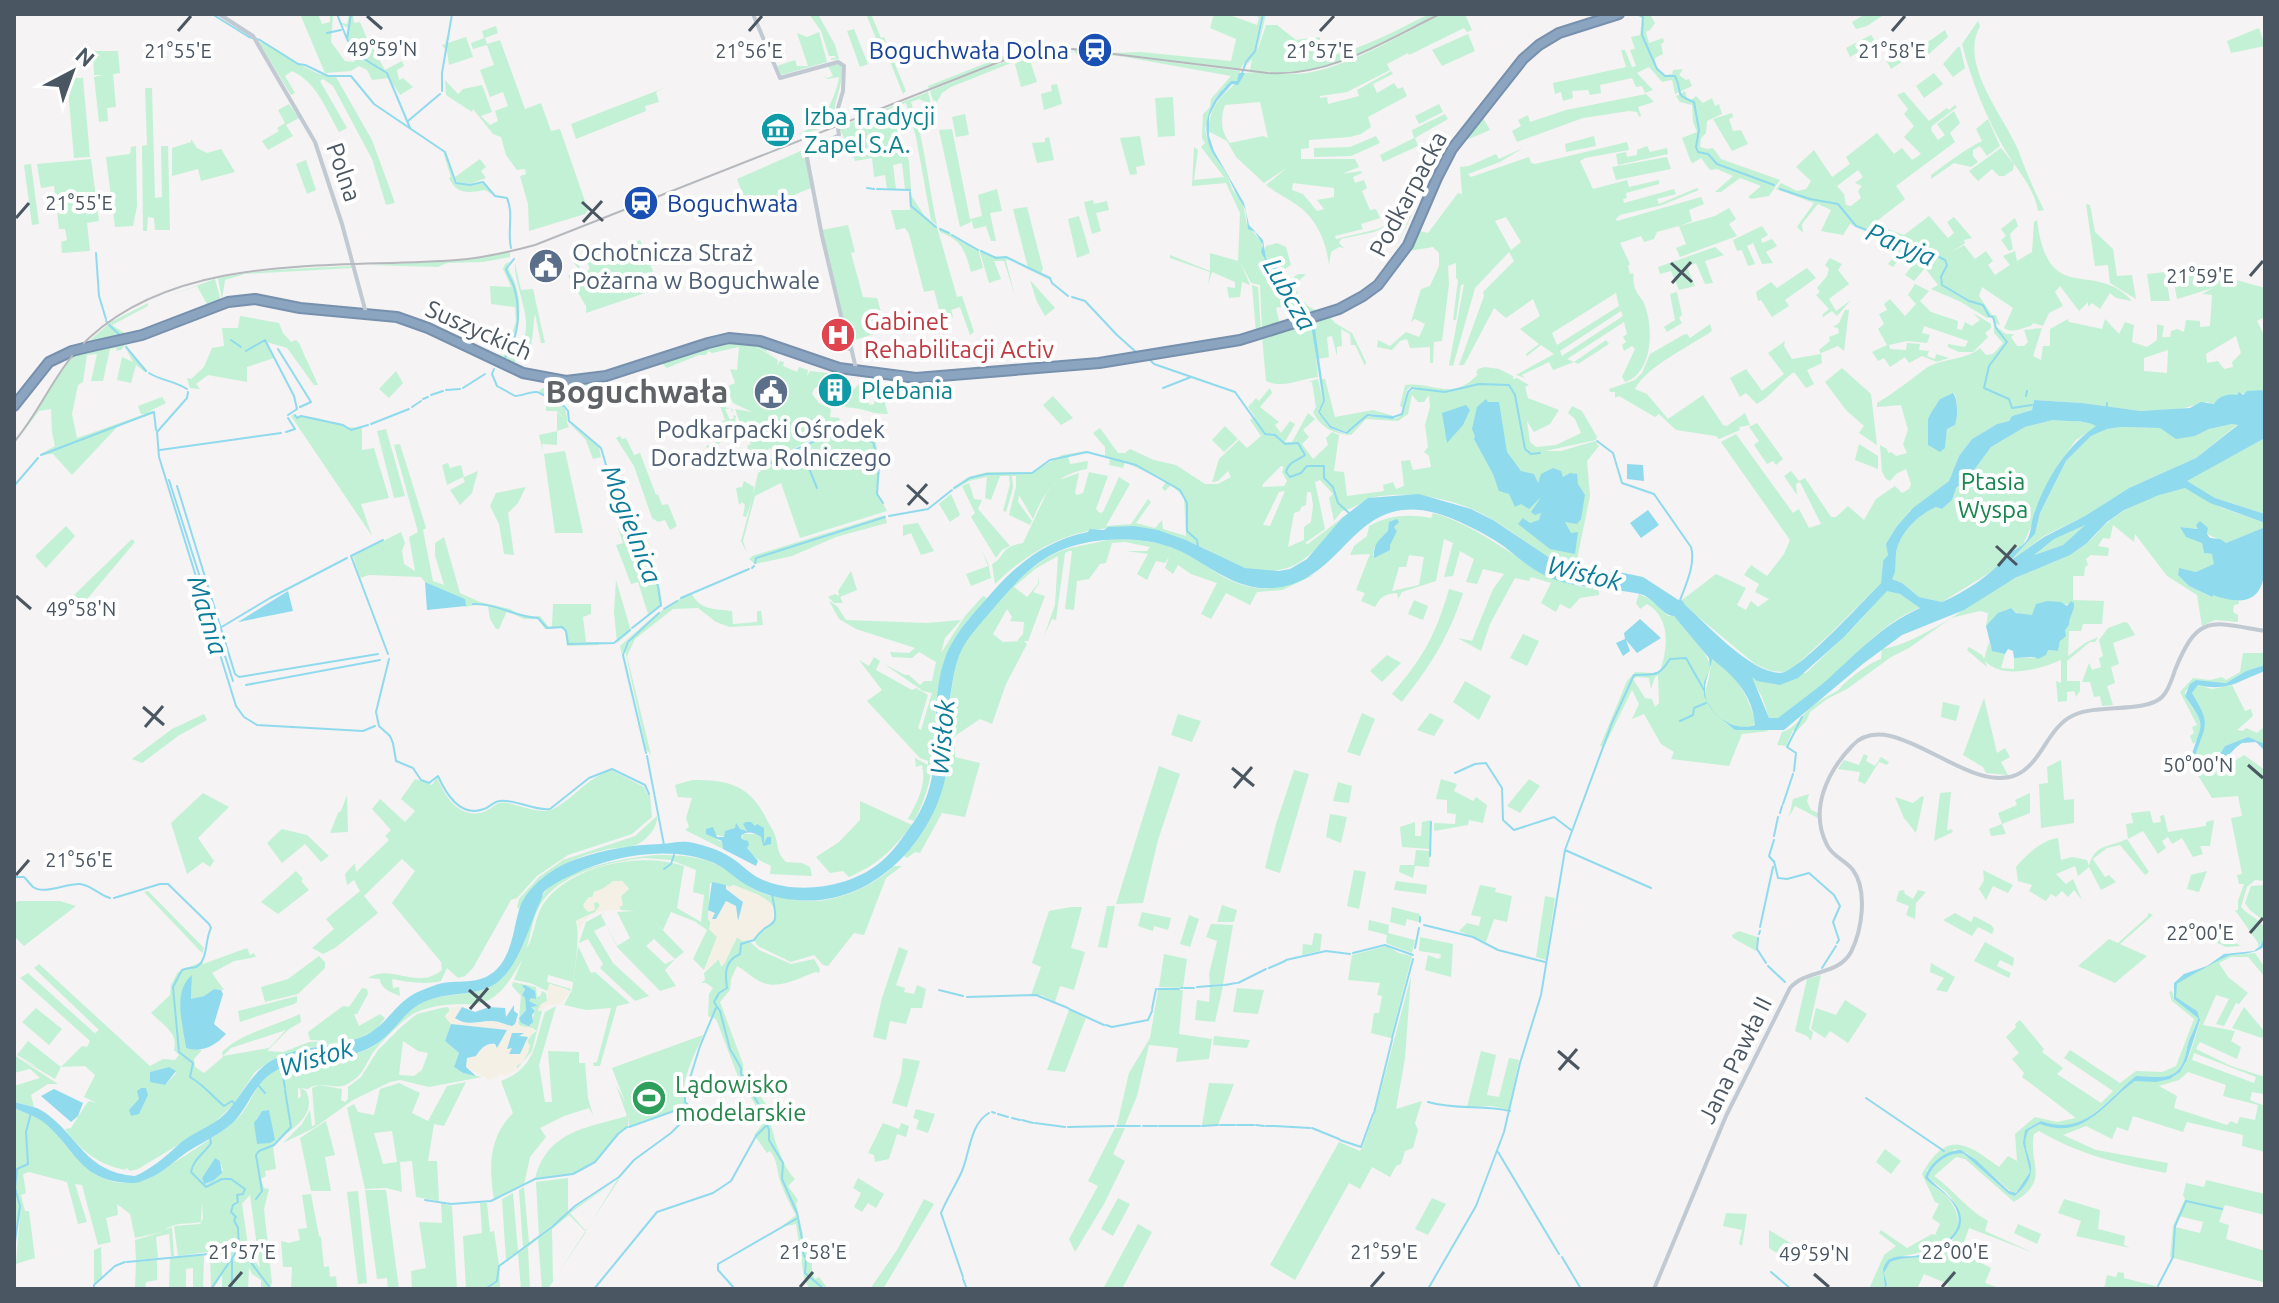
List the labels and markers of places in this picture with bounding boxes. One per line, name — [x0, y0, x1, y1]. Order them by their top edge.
station icon: Boguchwała Dolna — [1076, 31, 1114, 69]
place label: Boguchwała Dolna — [869, 37, 1069, 64]
place label: Izba Tradycji Zapel S.A. — [804, 103, 935, 158]
museum icon: Izba Tradycji Zapel S.A. — [759, 111, 797, 149]
station icon: Boguchwała — [622, 184, 660, 222]
place label: Boguchwała — [667, 190, 798, 217]
place label: Ochotnicza Straż Pożarna w Boguchwale — [572, 239, 820, 294]
public building icon: Ochotnicza Straż Pożarna w Boguchwale — [527, 247, 565, 285]
place label: Gabinet Rehabilitacji Activ — [864, 308, 1054, 363]
hospital icon: Gabinet Rehabilitacji Activ — [819, 316, 857, 354]
building icon: Plebania — [816, 371, 854, 409]
public building icon: Podkarpacki Ośrodek Doradztwa Rolniczego — [752, 373, 790, 411]
place label: Plebania — [861, 377, 953, 404]
place label: Podkarpacki Ośrodek Doradztwa Rolniczego — [650, 416, 892, 471]
place label: Lądowisko modelarskie — [675, 1071, 806, 1126]
sports icon: Lądowisko modelarskie — [630, 1079, 668, 1117]

